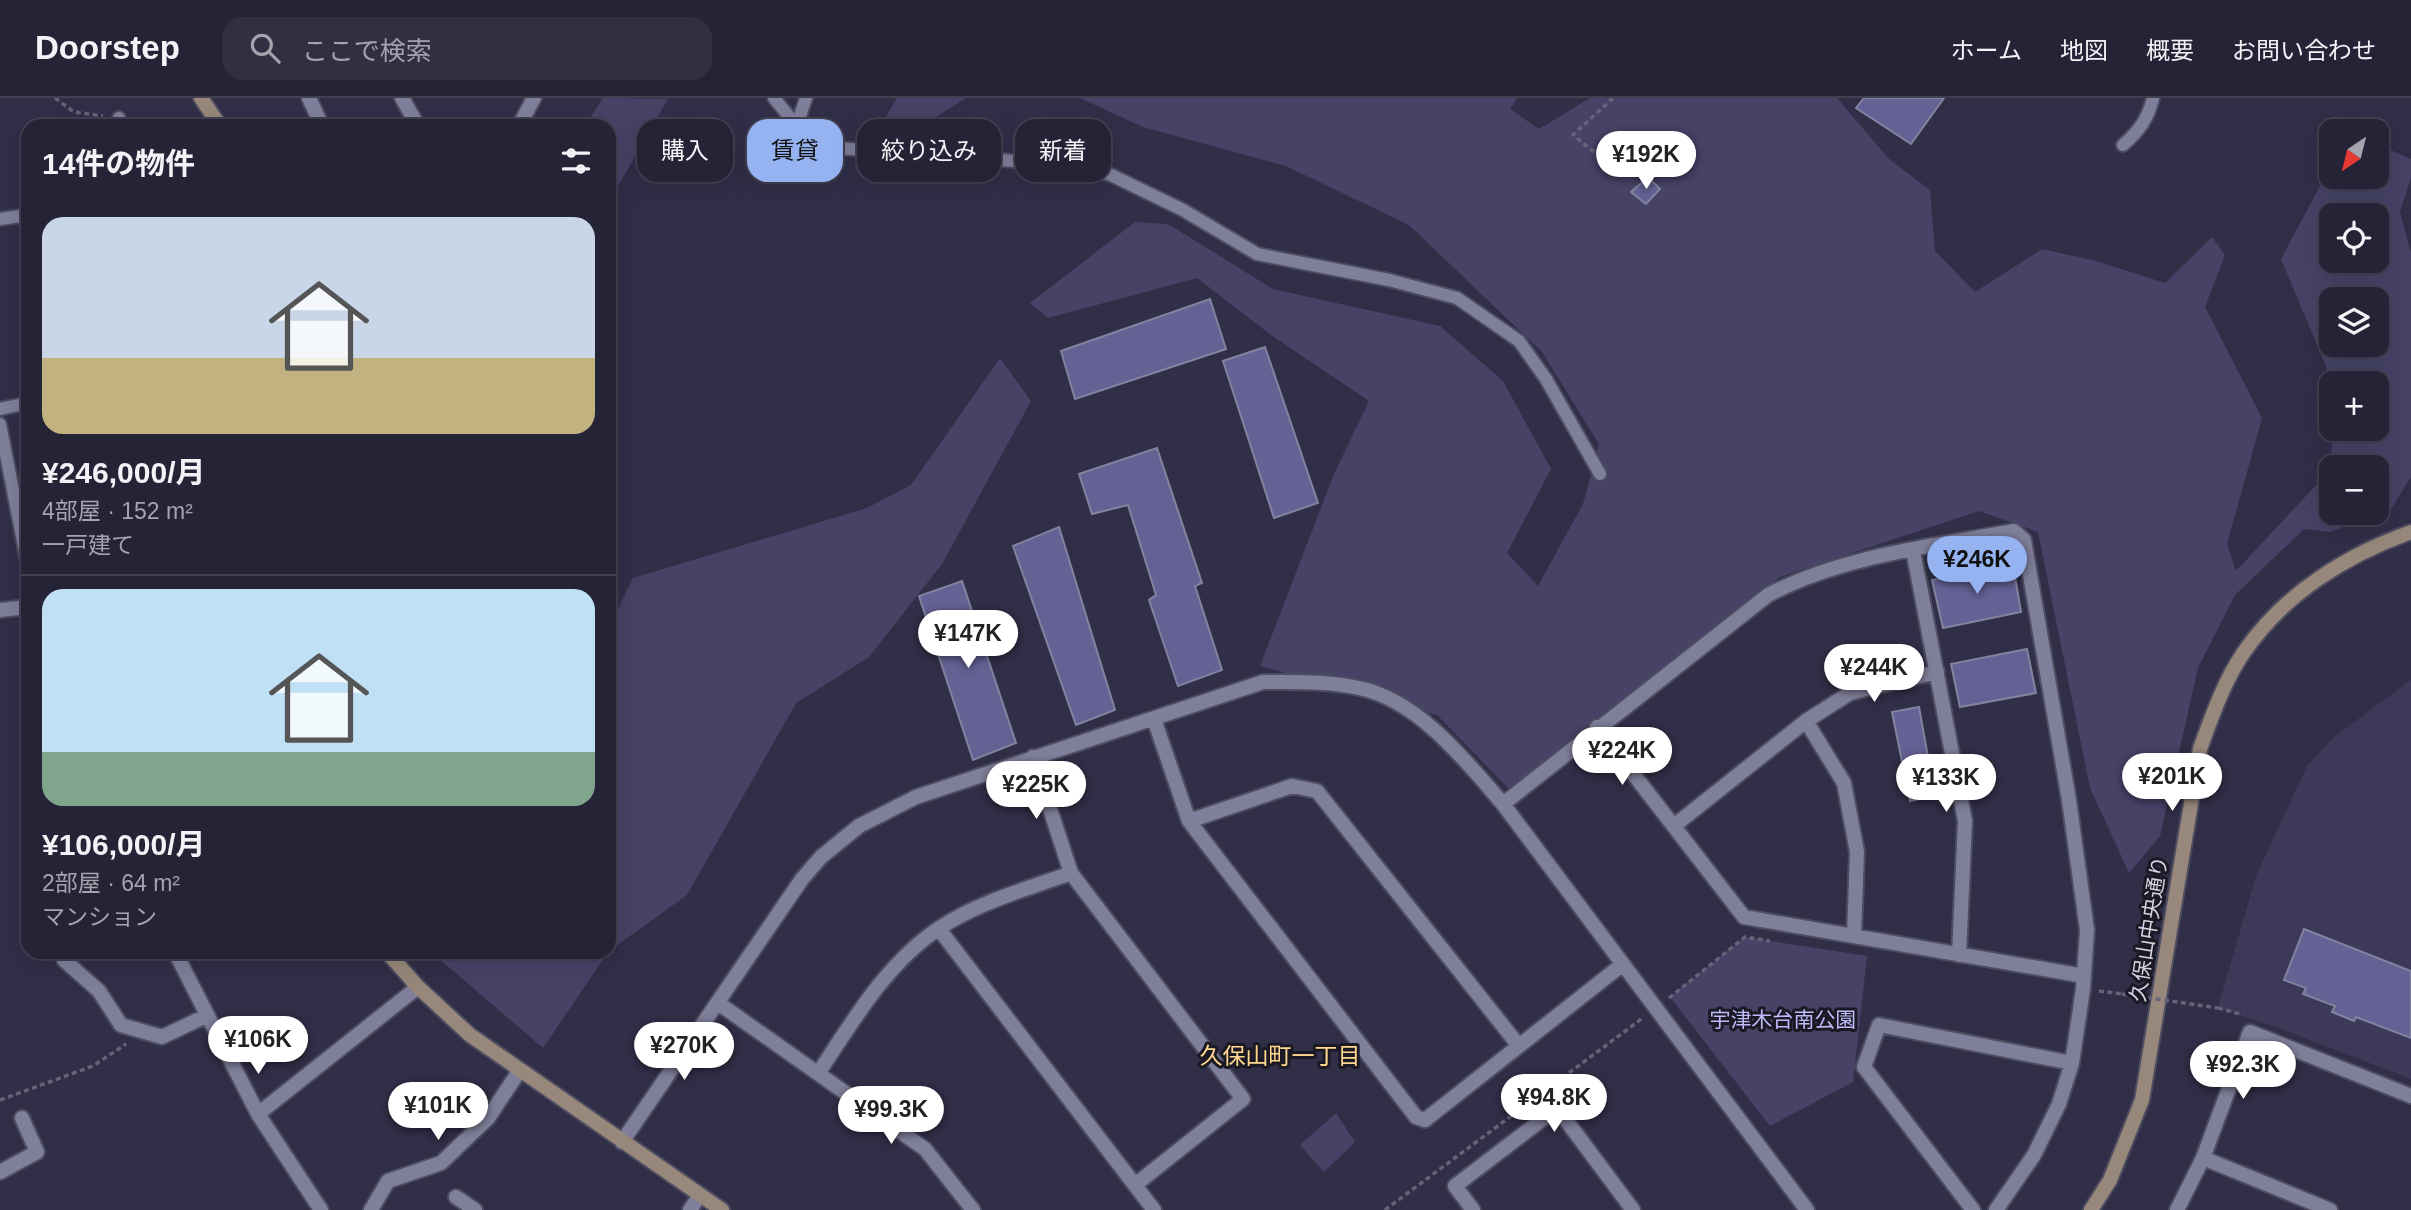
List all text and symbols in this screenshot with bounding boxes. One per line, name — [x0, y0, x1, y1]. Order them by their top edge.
search box — [222, 17, 712, 80]
text: Doorstep — [35, 29, 180, 66]
icon: search — [246, 29, 284, 67]
text: ここで検索 — [302, 36, 432, 66]
text: ホーム — [1951, 37, 2022, 64]
text: 地図 — [2060, 37, 2108, 64]
text: 概要 — [2146, 37, 2194, 64]
text: お問い合わせ — [2232, 37, 2376, 64]
chip: 購入 — [637, 119, 733, 182]
chip: 賃貸 — [747, 119, 843, 182]
chip: 絞り込み — [857, 119, 1001, 182]
chip: 新着 — [1015, 119, 1111, 182]
north arrow — [2319, 119, 2389, 189]
map controls — [2319, 119, 2389, 525]
pin: ¥192K — [1597, 132, 1695, 191]
text: ¥192K — [1612, 141, 1680, 167]
icon: filters — [557, 142, 595, 180]
text: 14件の物件 — [42, 147, 195, 180]
button: locate — [2319, 203, 2389, 273]
icon: home — [256, 263, 382, 389]
button: layers — [2319, 287, 2389, 357]
button: + — [2319, 371, 2389, 441]
button: − — [2319, 455, 2389, 525]
text: ¥246,000/月 — [42, 456, 205, 489]
text: 4部屋 · 152 m² — [42, 498, 193, 524]
text: 一戸建て — [42, 532, 134, 558]
pin: ¥246K — [1928, 536, 2026, 596]
text: ¥246K — [1943, 546, 2011, 572]
pin: ¥147K — [919, 610, 1017, 670]
text: ¥147K — [934, 620, 1002, 646]
icon: home — [256, 635, 382, 761]
pin: ¥244K — [1825, 644, 1923, 704]
text: ¥244K — [1840, 654, 1908, 680]
pin: ¥224K — [1573, 728, 1671, 787]
text: ¥224K — [1588, 737, 1656, 763]
pin: ¥133K — [1897, 754, 1995, 814]
pin: ¥201K — [2123, 754, 2221, 813]
pin: ¥225K — [987, 762, 1085, 821]
text: ¥201K — [2138, 763, 2206, 789]
text: ¥133K — [1912, 764, 1980, 790]
text: ¥225K — [1002, 771, 1070, 797]
text: ¥106,000/月 — [42, 828, 205, 861]
street label: 久保山中央通り — [2126, 855, 2171, 1003]
text: 2部屋 · 64 m² — [42, 870, 180, 896]
text: マンション — [42, 904, 157, 930]
park label: 宇津木台南公園 — [1710, 1008, 1857, 1031]
pin: ¥106K — [209, 1016, 307, 1076]
pin: ¥270K — [635, 1023, 733, 1082]
text: ¥106K — [224, 1026, 292, 1052]
text: ¥270K — [650, 1032, 718, 1058]
pin: ¥92.3K — [2186, 1042, 2300, 1101]
district label: 久保山町一丁目 — [1200, 1043, 1361, 1069]
text: ¥92.3K — [2206, 1051, 2280, 1077]
pin: ¥94.8K — [1497, 1074, 1611, 1134]
pin: ¥101K — [389, 1082, 487, 1142]
text: ¥94.8K — [1517, 1084, 1591, 1110]
pin: ¥99.3K — [834, 1086, 948, 1146]
text: ¥101K — [404, 1092, 472, 1118]
text: ¥99.3K — [854, 1096, 928, 1122]

